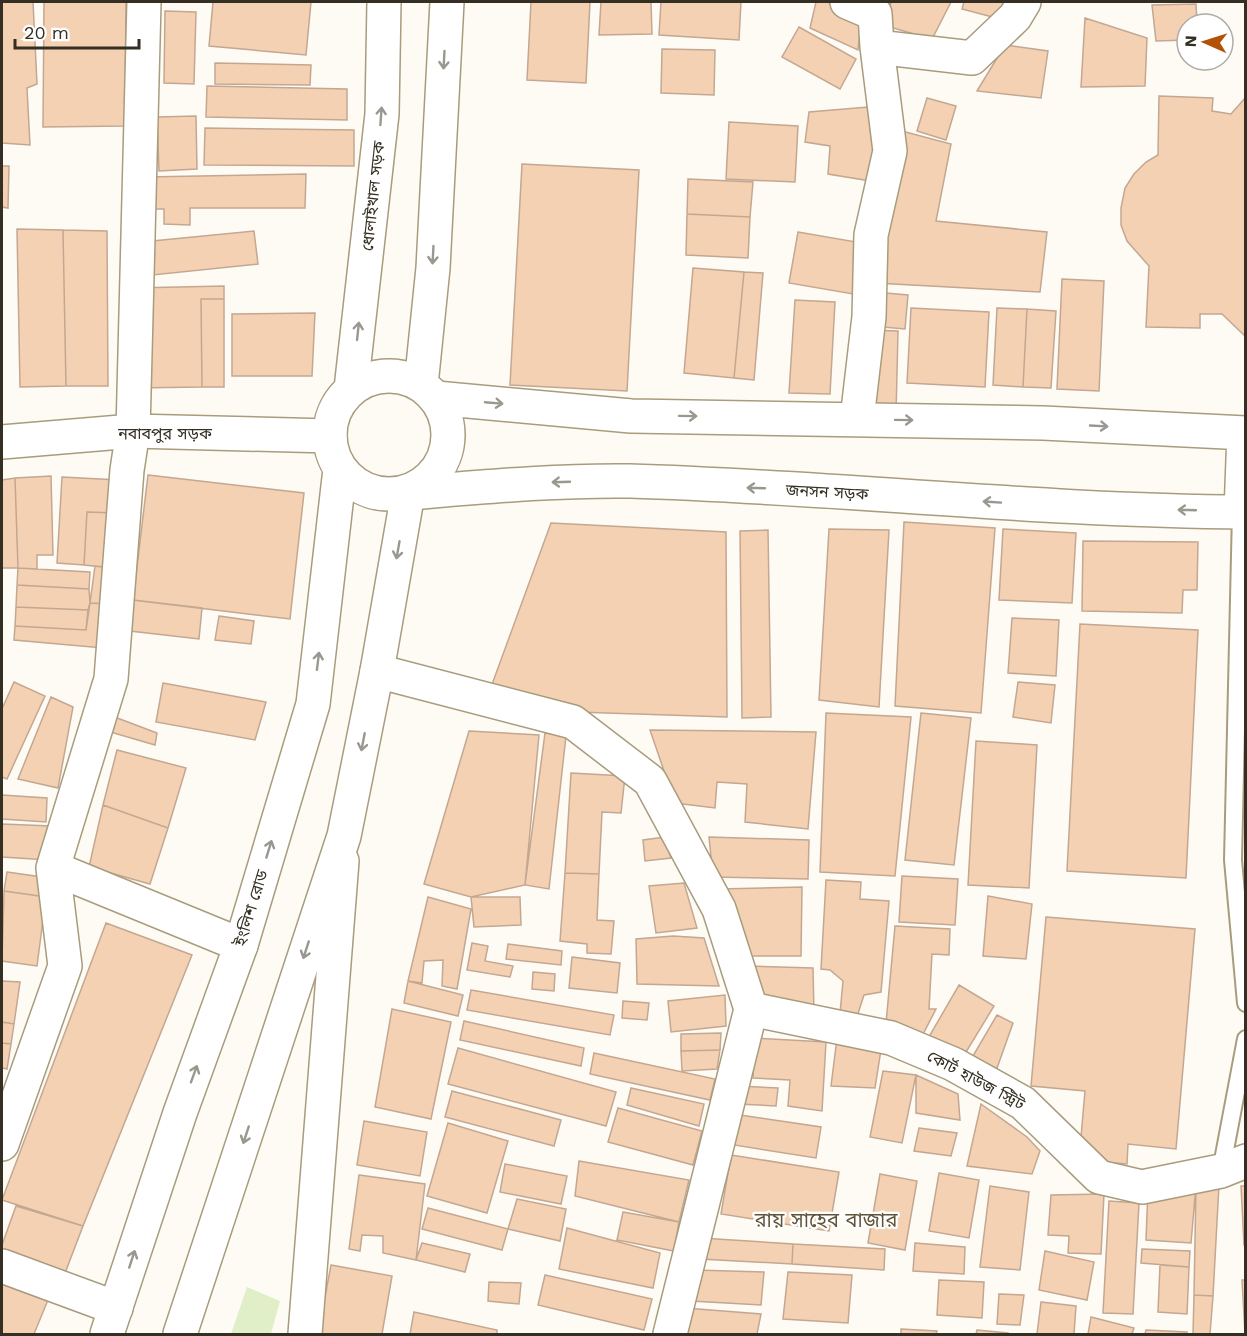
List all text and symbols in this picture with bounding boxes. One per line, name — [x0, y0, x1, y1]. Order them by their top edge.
scale bar — [15, 12, 140, 50]
north arrow — [1175, 12, 1235, 72]
text: 20 m — [24, 22, 69, 43]
text: N — [1181, 35, 1200, 48]
one-way arrow — [438, 49, 449, 69]
one-way arrow — [376, 107, 387, 127]
street label: ধোলাইখাল সড়ক — [358, 139, 388, 252]
one-way arrow — [428, 244, 439, 264]
one-way arrow — [353, 321, 364, 341]
one-way arrow — [483, 398, 503, 409]
one-way arrow — [678, 411, 698, 422]
one-way arrow — [894, 414, 914, 426]
one-way arrow — [1089, 420, 1109, 431]
street label: নবাবপুর সড়ক — [117, 424, 213, 443]
one-way arrow — [551, 477, 571, 488]
street label: জনসন সড়ক — [784, 480, 870, 504]
one-way arrow — [746, 483, 766, 494]
one-way arrow — [983, 496, 1003, 507]
one-way arrow — [1178, 504, 1198, 515]
one-way arrow — [392, 540, 403, 560]
one-way arrow — [313, 652, 324, 672]
one-way arrow — [357, 732, 368, 751]
one-way arrow — [264, 840, 275, 859]
street label: ইংলিশ রোড — [230, 867, 272, 949]
one-way arrow — [300, 940, 311, 959]
street label: কোর্ট হাউজ স্ট্রিট — [924, 1046, 1028, 1114]
one-way arrow — [190, 1065, 201, 1084]
one-way arrow — [239, 1125, 250, 1144]
district label: রায় সাহেব বাজার — [754, 1208, 898, 1232]
one-way arrow — [128, 1250, 139, 1269]

